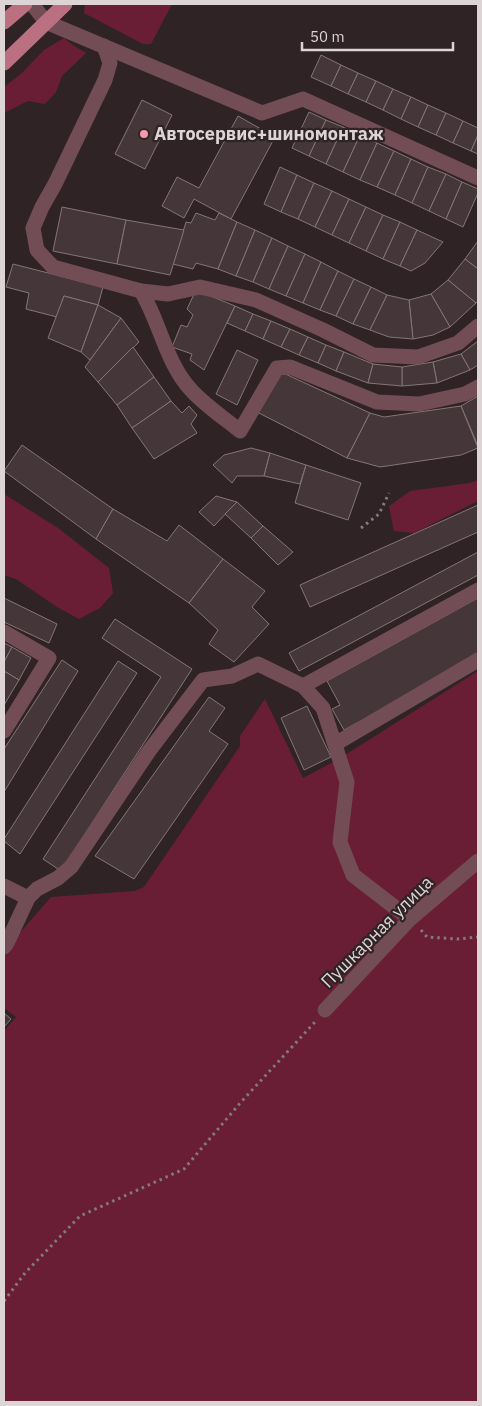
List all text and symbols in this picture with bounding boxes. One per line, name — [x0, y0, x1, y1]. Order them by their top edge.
scale bar — [302, 20, 453, 52]
text: 50 m — [310, 27, 345, 46]
place label: Автосервис+шиномонтаж — [154, 122, 384, 145]
marker: Автосервис+шиномонтаж — [138, 128, 150, 140]
street label: Пушкарная улица — [316, 870, 438, 993]

